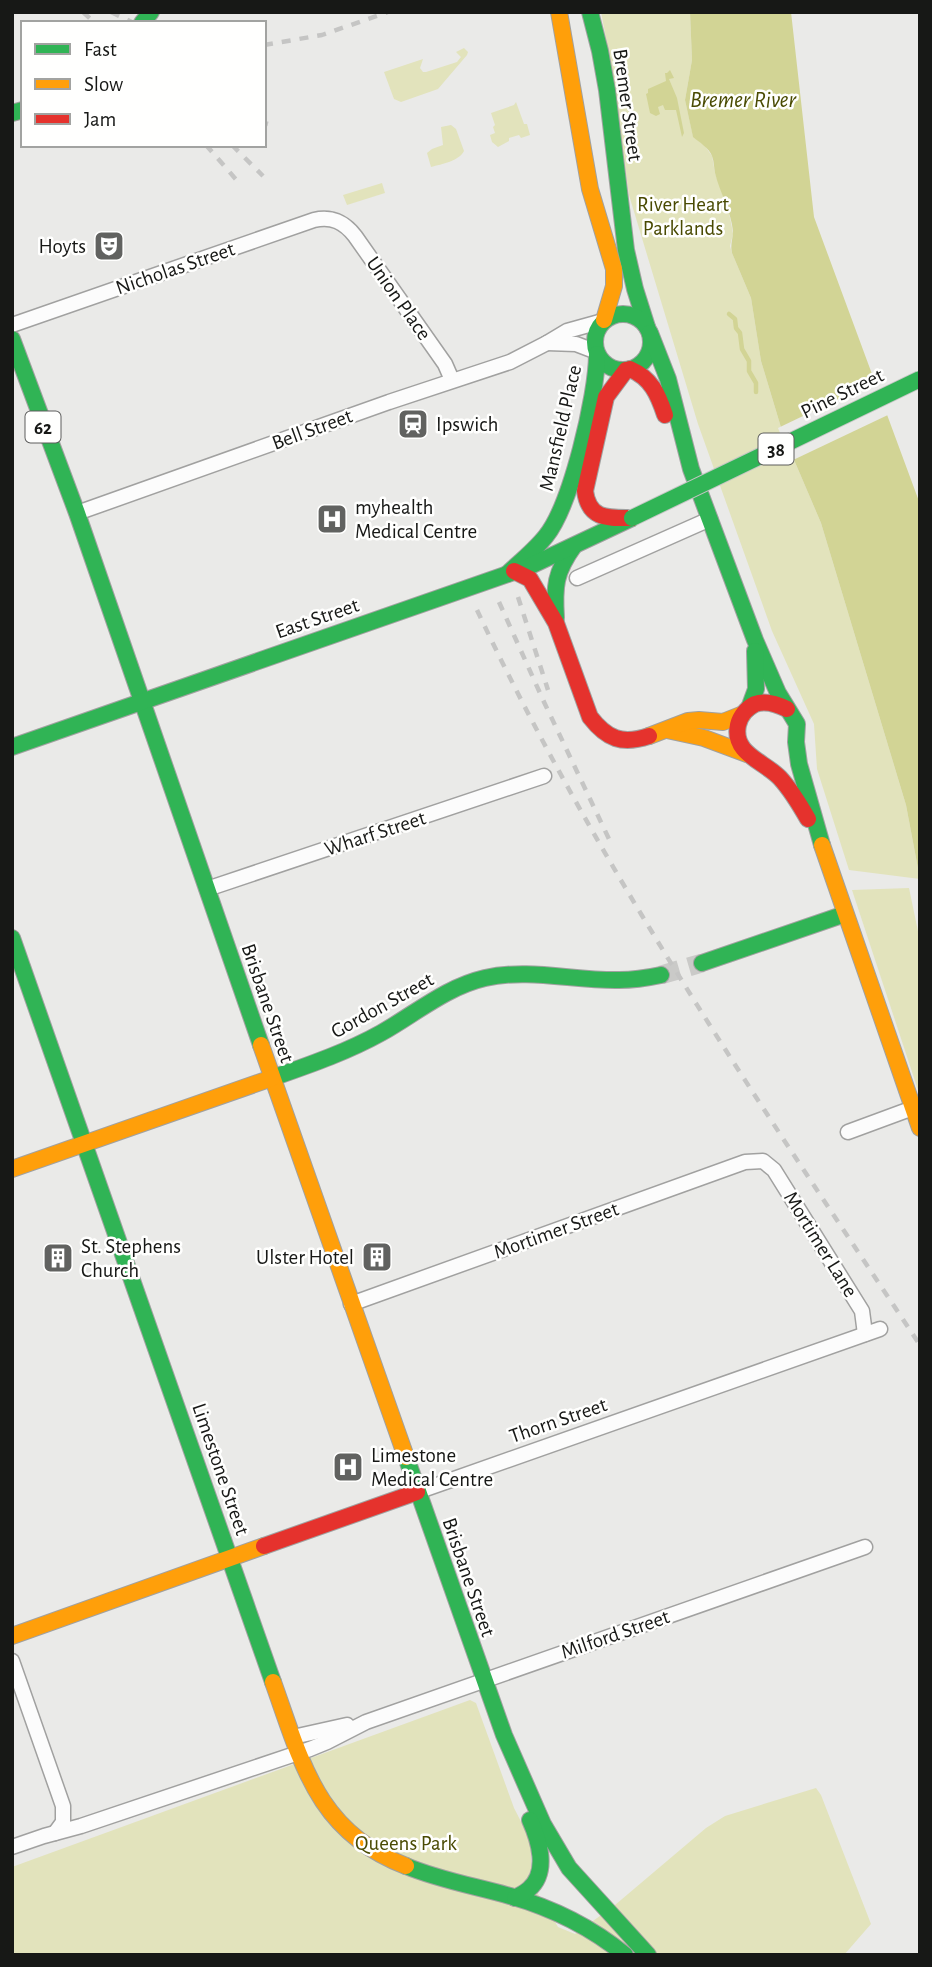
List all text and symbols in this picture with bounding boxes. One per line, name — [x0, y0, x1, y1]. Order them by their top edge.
legend — [21, 21, 266, 147]
text: Fast — [84, 39, 117, 60]
street label: Bremer Street — [609, 47, 646, 163]
text: Slow — [84, 74, 123, 95]
water label: Bremer River — [690, 89, 797, 112]
text: Jam — [84, 109, 116, 130]
park label: River Heart Parklands — [637, 194, 729, 239]
theatre icon: Hoyts — [92, 229, 126, 263]
place label: Hoyts — [39, 236, 86, 257]
street label: Nicholas Street — [113, 238, 238, 299]
street label: Union Place — [362, 253, 435, 344]
street label: Mansfield Place — [536, 363, 585, 493]
street label: Pine Street — [797, 364, 887, 422]
street label: Bell Street — [269, 405, 356, 454]
station icon: Ipswich — [396, 407, 430, 441]
road number: 62 — [26, 412, 60, 442]
place label: Ipswich — [436, 414, 498, 435]
road number: 38 — [758, 433, 794, 464]
place label: myhealth Medical Centre — [355, 497, 477, 542]
hospital icon: myhealth Medical Centre — [315, 502, 349, 536]
street label: East Street — [273, 594, 362, 643]
street label: Wharf Street — [322, 807, 429, 860]
street label: Brisbane Street — [237, 941, 298, 1066]
street label: Gordon Street — [327, 969, 437, 1042]
street label: Mortimer Lane — [780, 1188, 861, 1301]
street label: Mortimer Street — [491, 1198, 622, 1263]
place label: St. Stephens Church — [81, 1236, 181, 1281]
building icon: Ulster Hotel — [360, 1240, 394, 1274]
building icon: St. Stephens Church — [41, 1241, 75, 1275]
place label: Ulster Hotel — [256, 1247, 354, 1268]
street label: Thorn Street — [507, 1394, 610, 1447]
street label: Limestone Street — [188, 1401, 253, 1538]
place label: Limestone Medical Centre — [371, 1445, 493, 1490]
hospital icon: Limestone Medical Centre — [331, 1450, 365, 1484]
street label: Brisbane Street — [438, 1515, 499, 1640]
street label: Milford Street — [558, 1606, 673, 1663]
park label: Queens Park — [355, 1833, 457, 1854]

